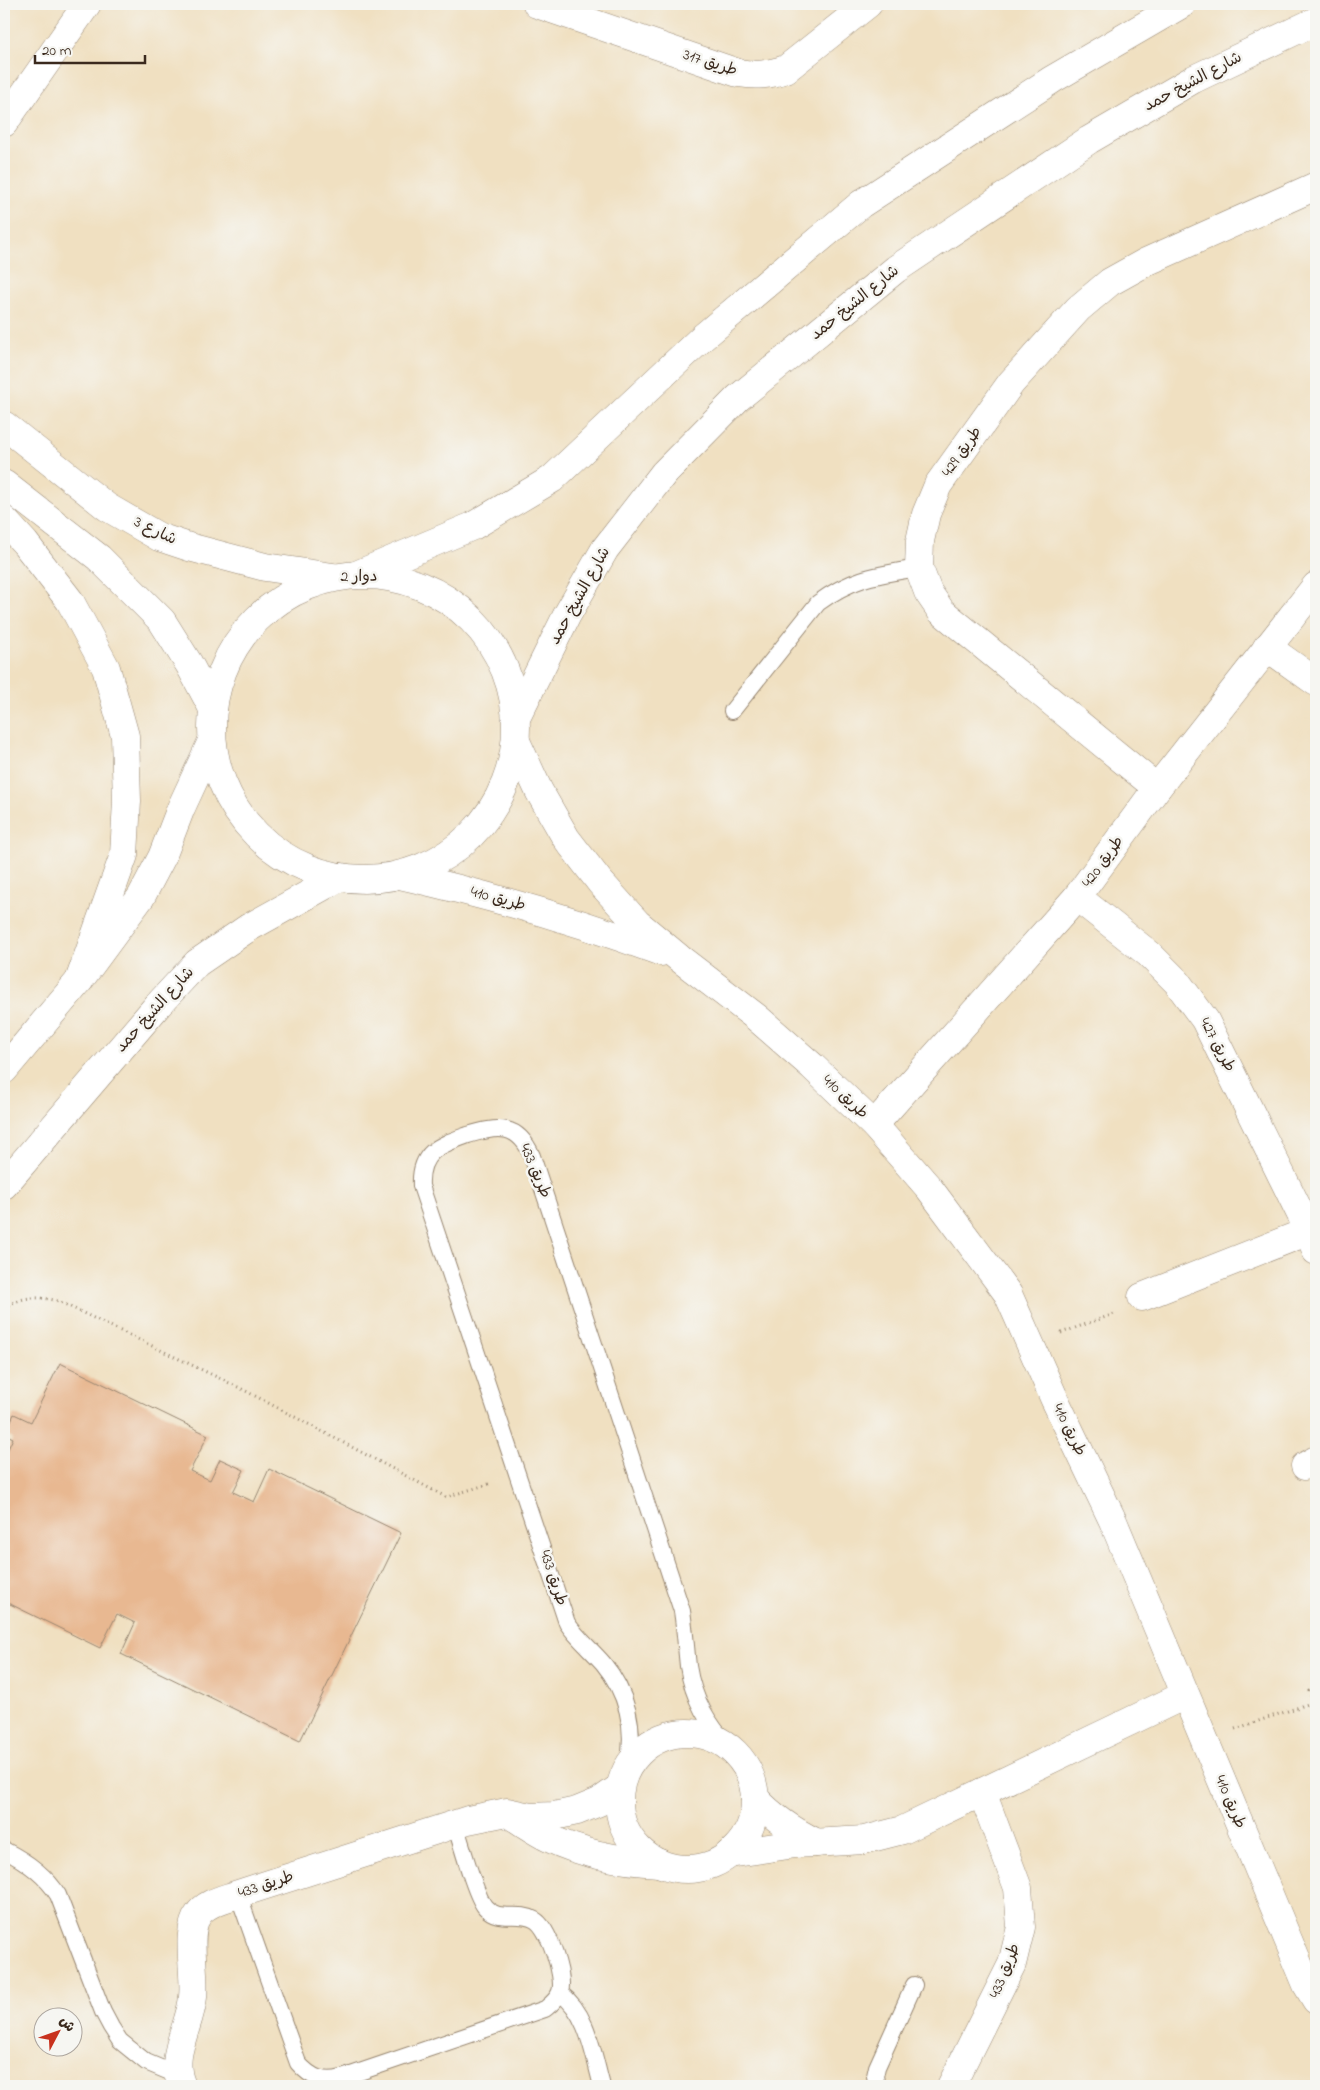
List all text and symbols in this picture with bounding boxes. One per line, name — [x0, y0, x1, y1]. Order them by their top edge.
scale bar — [35, 32, 145, 64]
text: 20 m — [42, 40, 72, 62]
street label: طريق 317 — [680, 43, 740, 83]
street label: شارع الشيخ حمد — [1139, 46, 1247, 118]
street label: شارع الشيخ حمد — [805, 260, 905, 346]
street label: طريق 429 — [936, 422, 988, 482]
street label: شارع 3 — [129, 510, 181, 552]
street label: شارع الشيخ حمد — [543, 543, 617, 649]
street label: دوار 2 — [340, 565, 378, 589]
street label: طريق 420 — [1076, 831, 1130, 893]
street label: طريق 410 — [468, 880, 528, 918]
street label: شارع الشيخ حمد — [110, 962, 200, 1058]
street label: طريق 427 — [1193, 1013, 1241, 1077]
street label: طريق 410 — [816, 1069, 874, 1125]
street label: طريق 433 — [513, 1140, 557, 1202]
street label: طريق 410 — [1046, 1399, 1092, 1461]
street label: طريق 433 — [533, 1547, 573, 1609]
street label: طريق 410 — [1208, 1771, 1252, 1833]
street label: طريق 433 — [235, 1865, 297, 1905]
street label: طريق 433 — [983, 1940, 1027, 2002]
north arrow — [32, 2008, 82, 2058]
text: ش — [54, 2012, 80, 2037]

